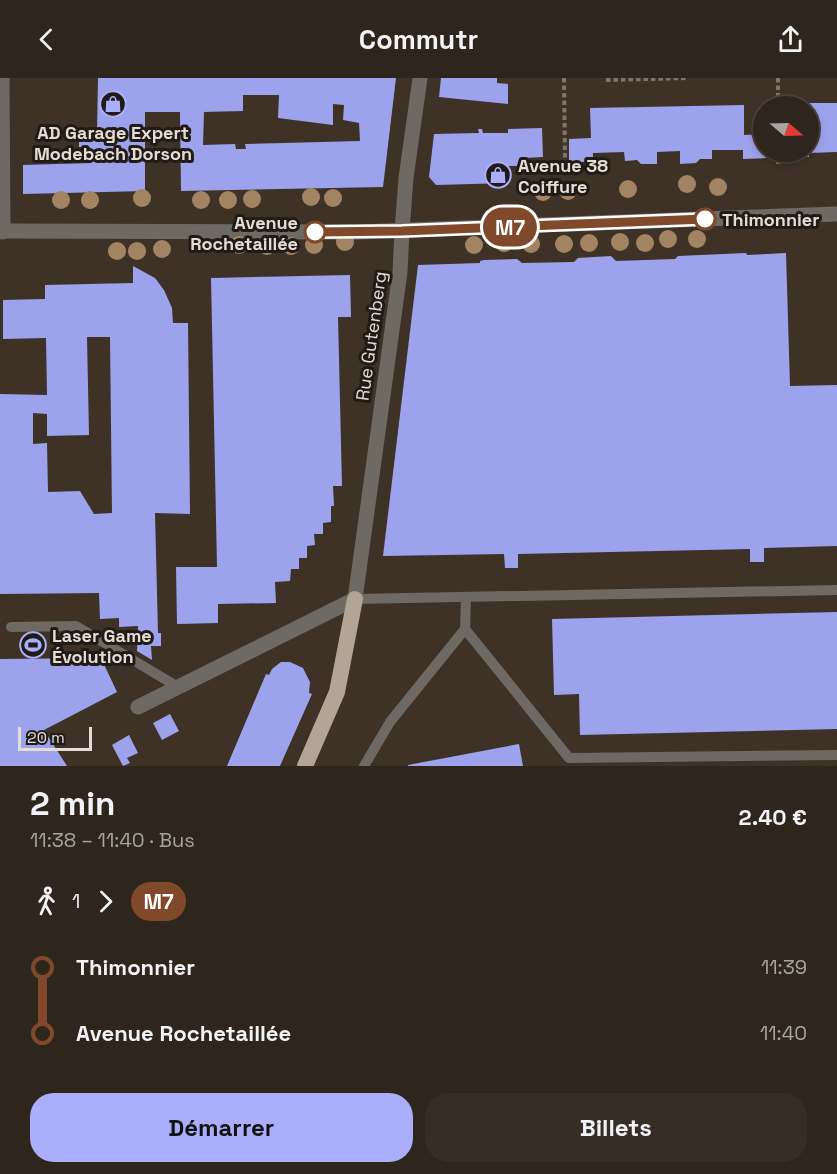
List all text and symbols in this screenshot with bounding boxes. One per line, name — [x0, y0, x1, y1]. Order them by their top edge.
text: Commutr — [359, 22, 478, 57]
icon: back — [30, 23, 63, 56]
icon: share — [774, 23, 807, 56]
shop icon: AD Garage Expert Modebach Dorson — [98, 89, 128, 119]
north arrow — [753, 96, 819, 162]
map controls — [753, 96, 819, 162]
place label: AD Garage Expert Modebach Dorson — [34, 121, 192, 165]
place label: Avenue 38 Coiffure — [518, 154, 608, 198]
shop icon: Avenue 38 Coiffure — [483, 160, 513, 190]
line badge: M7 — [483, 208, 537, 246]
marker: Thimonnier — [694, 208, 716, 230]
place label: Thimonnier — [722, 208, 819, 231]
place label: Avenue Rochetaillée — [190, 211, 298, 255]
text: M7 — [495, 214, 525, 241]
marker: Avenue Rochetaillée — [304, 221, 326, 243]
street label: Rue Gutenberg — [351, 270, 391, 402]
place label: Laser Game Évolution — [52, 624, 152, 668]
sports icon: Laser Game Évolution — [18, 630, 48, 660]
scale bar — [18, 724, 92, 752]
text: 20 m — [27, 727, 65, 748]
text: 2 min — [30, 783, 115, 825]
text: 2.40 € — [739, 803, 807, 831]
text: 11:38 – 11:40 · Bus — [30, 827, 195, 853]
icon: walk — [30, 885, 63, 918]
icon: forward — [89, 885, 122, 918]
text: 1 — [72, 888, 80, 914]
text: M7 — [143, 888, 174, 915]
text: Thimonnier — [76, 953, 195, 981]
text: 11:39 — [761, 954, 807, 980]
text: Avenue Rochetaillée — [76, 1019, 291, 1047]
text: 11:40 — [760, 1020, 807, 1046]
button: Démarrer — [30, 1093, 413, 1162]
button: Billets — [425, 1093, 807, 1162]

